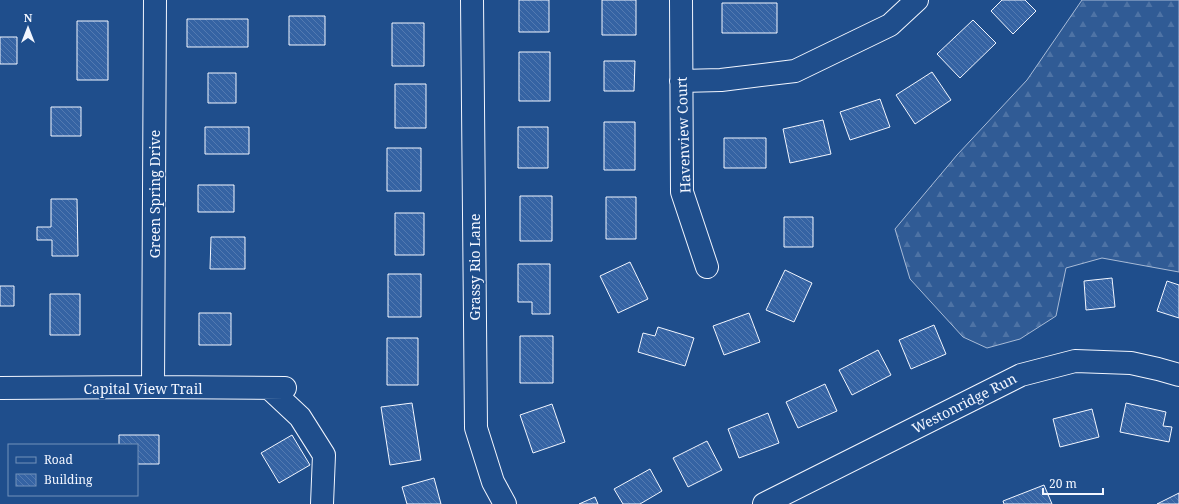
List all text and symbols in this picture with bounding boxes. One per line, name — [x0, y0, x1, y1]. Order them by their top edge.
north arrow — [8, 8, 48, 48]
text: N — [24, 10, 33, 25]
street label: Havenview Court — [671, 76, 695, 194]
street label: Green Spring Drive — [145, 130, 164, 258]
street label: Grassy Rio Lane — [465, 214, 484, 320]
street label: Westonridge Run — [908, 368, 1020, 438]
street label: Capital View Trail — [83, 379, 203, 398]
legend — [8, 444, 138, 496]
text: Road — [44, 451, 74, 468]
scale bar — [1043, 470, 1103, 496]
text: Building — [44, 471, 93, 488]
text: 20 m — [1049, 475, 1077, 492]

